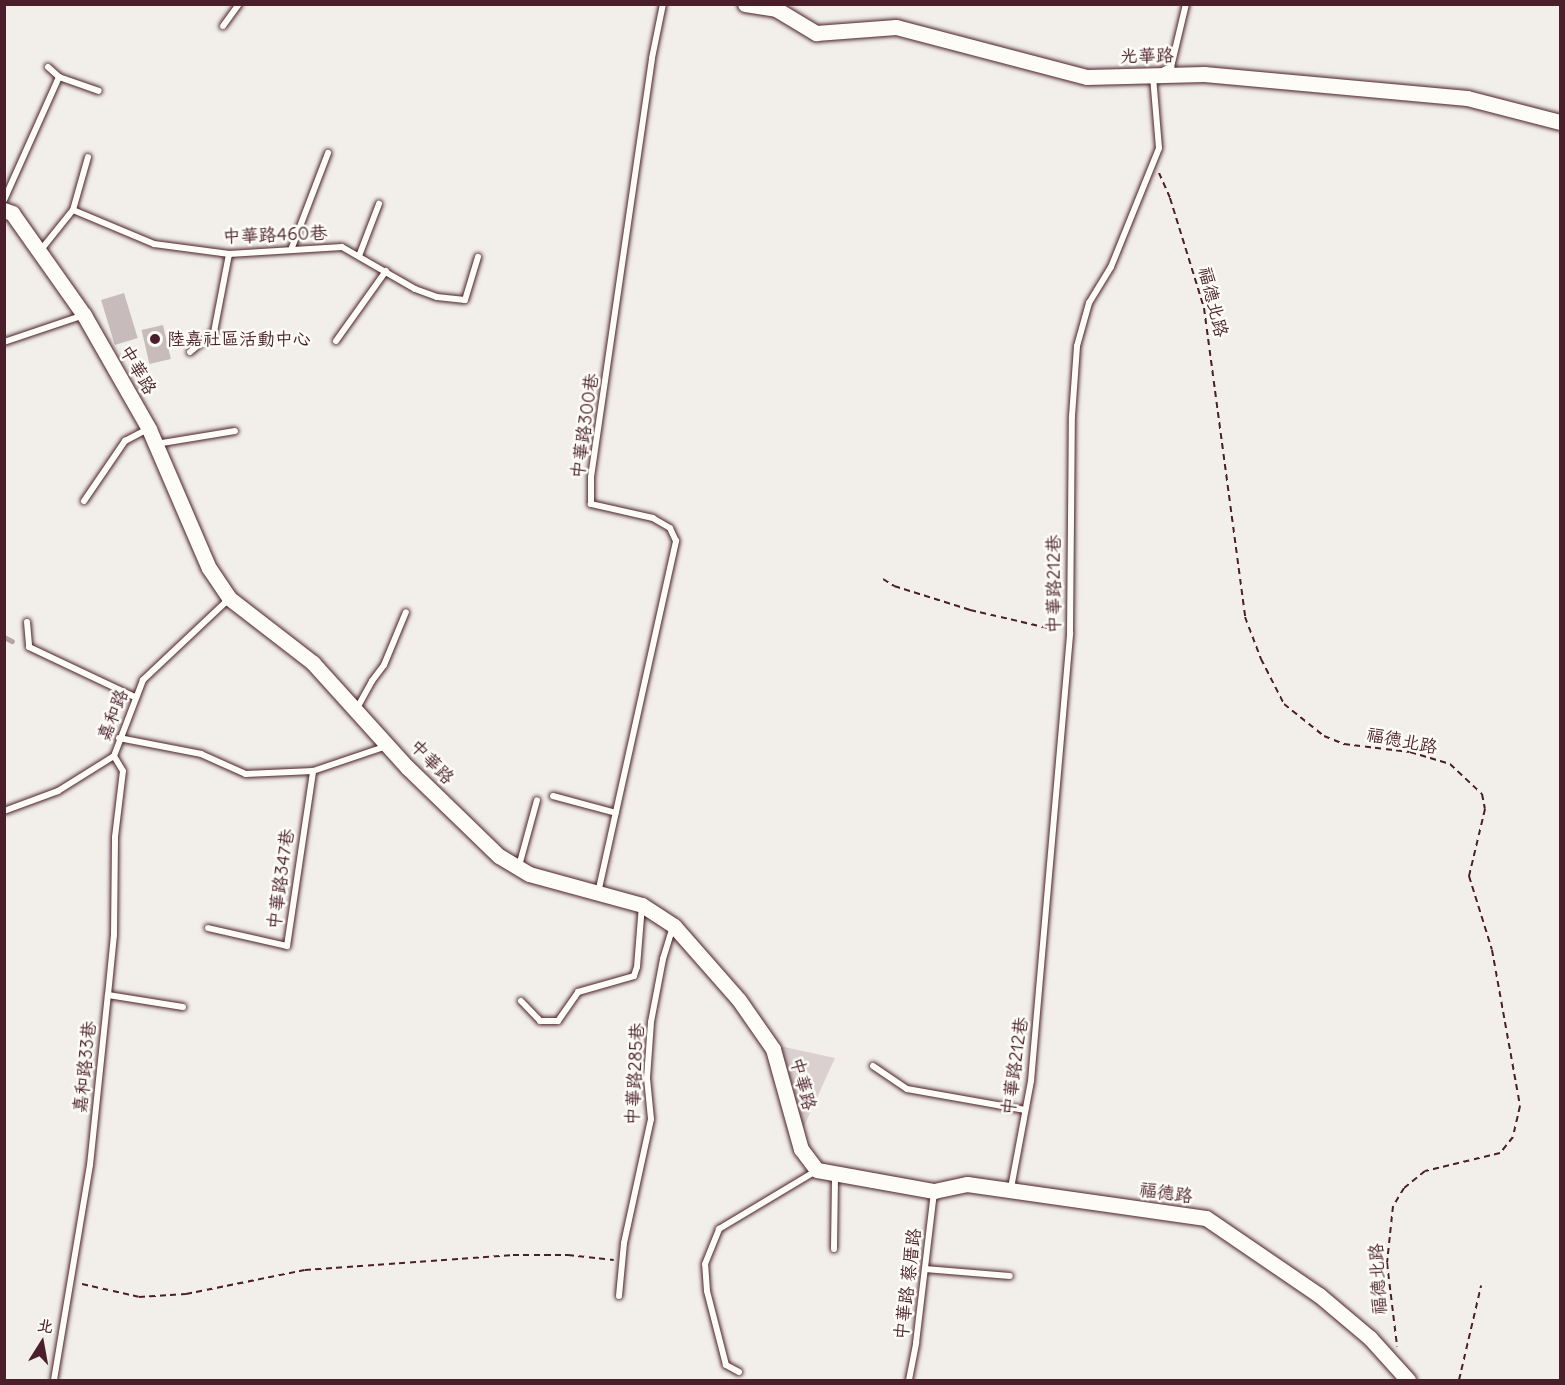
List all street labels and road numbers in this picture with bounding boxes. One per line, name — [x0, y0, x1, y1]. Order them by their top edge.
street label: 光華路 — [1120, 45, 1174, 67]
street label: 中華路460巷 — [222, 222, 328, 248]
street label: 福德北路 — [1194, 264, 1232, 340]
street label: 中華路 — [115, 341, 161, 399]
street label: 中華路300巷 — [567, 372, 603, 480]
street label: 中華路212巷 — [1043, 535, 1065, 633]
street label: 嘉和路 — [93, 686, 133, 744]
street label: 福德北路 — [1365, 724, 1439, 758]
street label: 中華路 — [405, 735, 459, 789]
street label: 中華路347巷 — [263, 827, 299, 931]
street label: 中華路212巷 — [997, 1016, 1033, 1116]
street label: 嘉和路33巷 — [69, 1020, 101, 1114]
street label: 中華路285巷 — [622, 1022, 648, 1126]
street label: 中華路 — [786, 1055, 820, 1113]
street label: 福德路 — [1138, 1179, 1194, 1207]
street label: 中華路 蔡厝路 — [890, 1227, 926, 1341]
street label: 福德北路 — [1365, 1242, 1391, 1316]

